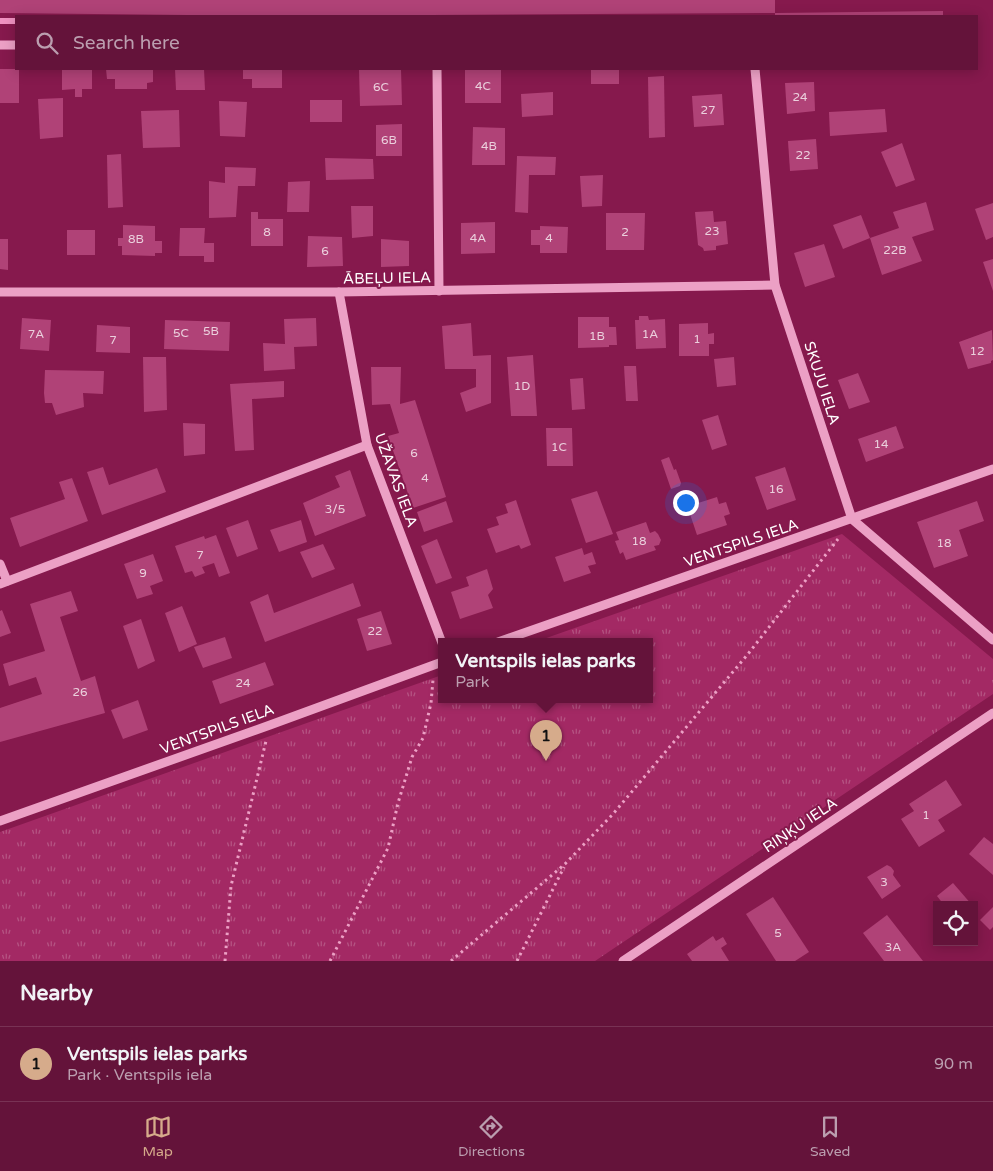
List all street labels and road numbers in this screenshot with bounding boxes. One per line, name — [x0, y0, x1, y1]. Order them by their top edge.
street label: ĀBEĻU IELA — [343, 268, 431, 288]
street label: SKUJU IELA — [800, 339, 844, 427]
street label: UŽAVAS IELA — [371, 430, 421, 530]
street label: VENTSPILS IELA — [681, 515, 801, 571]
street label: VENTSPILS IELA — [158, 700, 276, 758]
street label: RIŅĶU IELA — [759, 794, 841, 856]

